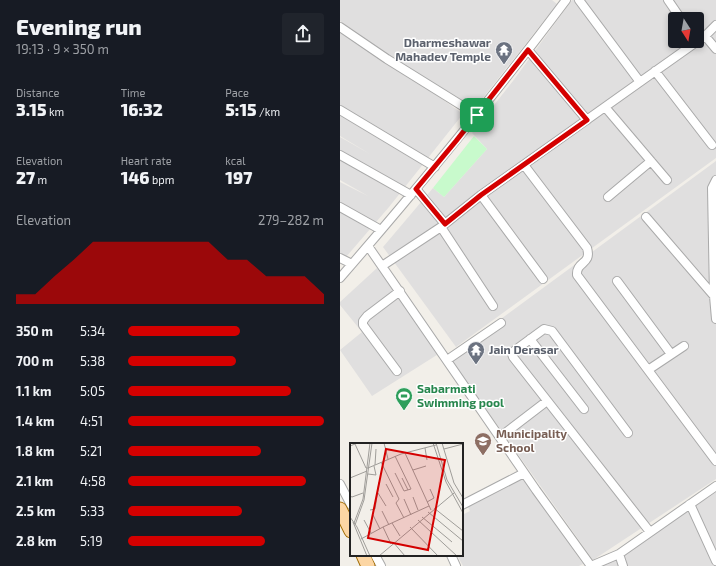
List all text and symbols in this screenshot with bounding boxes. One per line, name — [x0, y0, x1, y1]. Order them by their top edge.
north arrow — [668, 12, 704, 48]
map controls — [668, 12, 704, 48]
text: Evening run — [16, 13, 142, 39]
button: share — [282, 13, 324, 55]
place label: Dharmeshawar Mahadev Temple — [395, 35, 491, 63]
temple icon: Dharmeshawar Mahadev Temple — [494, 40, 514, 65]
text: 19:13 · 9 × 350 m — [16, 41, 109, 57]
text: Distance — [16, 86, 59, 99]
text: Time — [121, 86, 145, 99]
text: Pace — [225, 86, 249, 99]
pin — [460, 98, 494, 132]
text: 3.15 — [16, 99, 47, 119]
text: 16:32 — [121, 99, 163, 119]
text: 5:15 — [225, 99, 257, 119]
icon: arrive — [466, 104, 488, 126]
text: km — [47, 105, 64, 118]
text: /km — [257, 105, 280, 118]
text: Elevation — [16, 154, 63, 167]
text: Heart rate — [121, 154, 172, 167]
text: kcal — [225, 154, 245, 167]
text: 27 — [16, 167, 35, 187]
text: 146 — [121, 167, 150, 187]
text: 197 — [225, 167, 252, 187]
text: m — [35, 173, 47, 186]
text: bpm — [150, 173, 174, 186]
text: Elevation — [16, 212, 71, 228]
text: 279–282 m — [258, 212, 324, 228]
text: 350 m — [16, 323, 53, 339]
text: 5:34 — [80, 323, 105, 339]
temple icon: Jain Derasar — [466, 340, 486, 365]
place label: Jain Derasar — [489, 342, 559, 356]
text: 700 m — [16, 353, 54, 369]
text: 5:38 — [80, 353, 105, 369]
place label: Sabarmati Swimming pool — [417, 381, 504, 409]
text: 1.1 km — [16, 383, 51, 399]
text: 5:05 — [80, 383, 105, 399]
sports icon: Sabarmati Swimming pool — [394, 386, 414, 411]
text: 1.4 km — [16, 413, 55, 429]
text: 4:51 — [80, 413, 103, 429]
place label: Municipality School — [496, 426, 567, 454]
school or university icon: Municipality School — [473, 431, 493, 456]
text: 1.8 km — [16, 443, 54, 459]
text: 5:21 — [80, 443, 103, 459]
inset map — [350, 443, 463, 556]
text: 2.1 km — [16, 473, 53, 489]
text: 4:58 — [80, 473, 106, 489]
text: 2.5 km — [16, 503, 55, 519]
text: 5:33 — [80, 503, 105, 519]
text: 2.8 km — [16, 533, 56, 549]
text: 5:19 — [80, 533, 103, 549]

